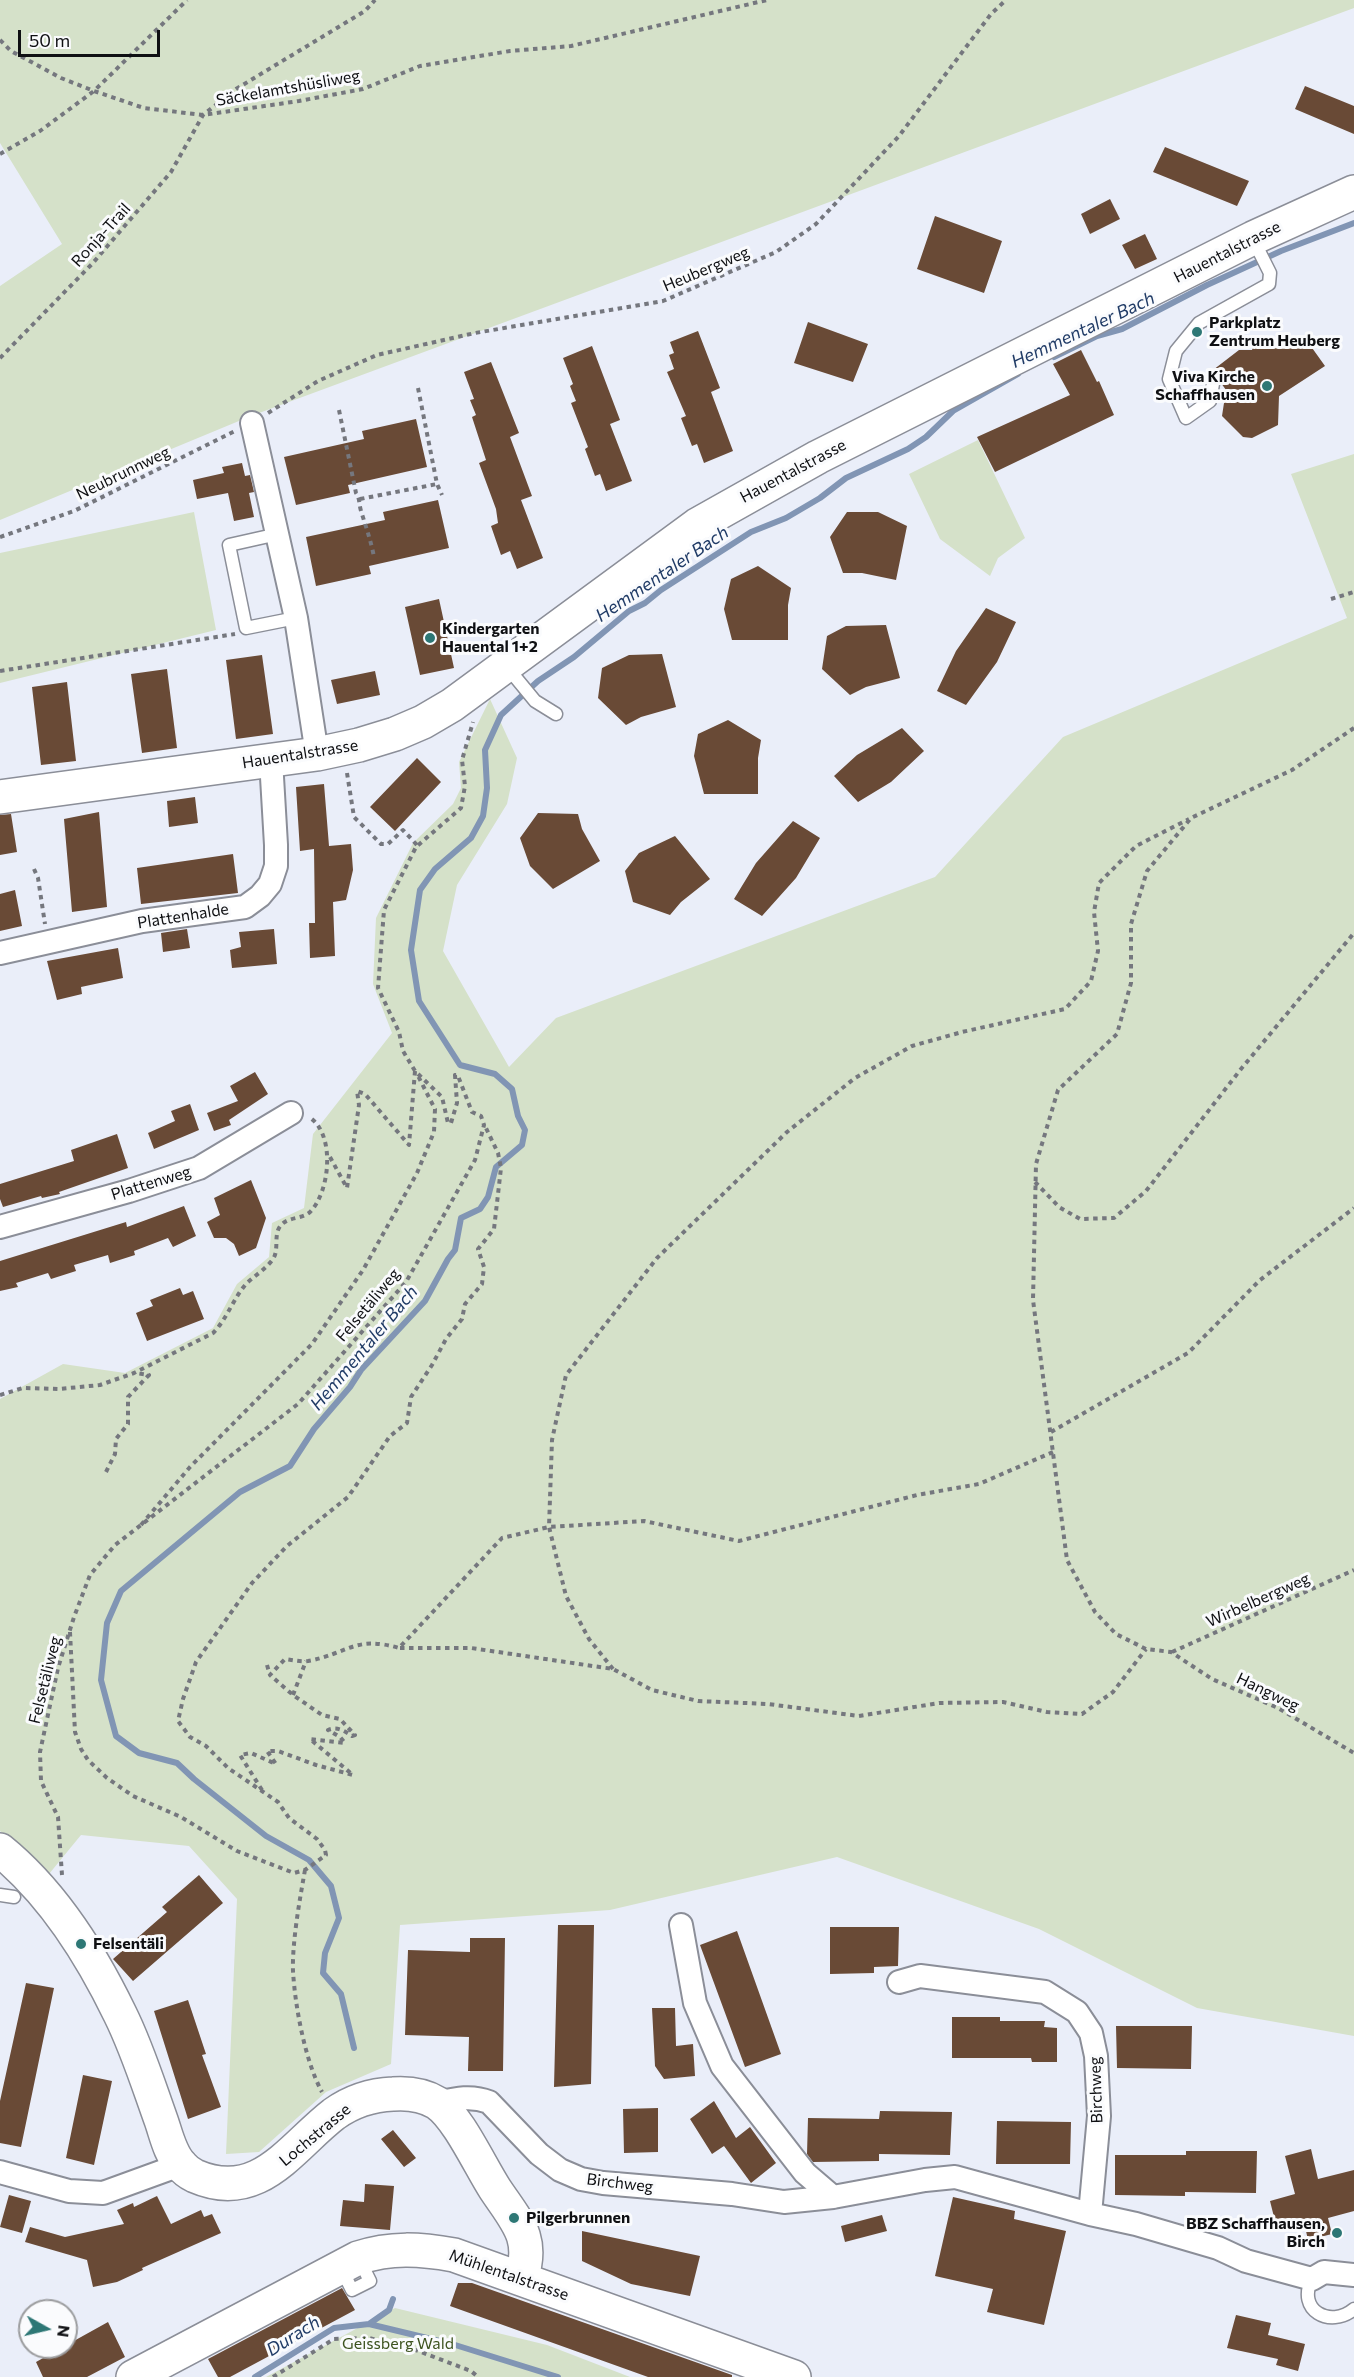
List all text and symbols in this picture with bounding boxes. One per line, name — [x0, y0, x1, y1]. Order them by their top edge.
scale bar — [21, 18, 164, 56]
text: 50 m — [29, 29, 70, 51]
street label: Säckelamtshüsliweg — [215, 66, 361, 110]
street label: Ronja-Trail — [67, 199, 135, 271]
street label: Hauentalstrasse — [1170, 217, 1284, 287]
street label: Heubergweg — [660, 242, 752, 296]
water label: Hemmentaler Bach — [1008, 287, 1158, 373]
place label: Parkplatz Zentrum Heuberg — [1209, 313, 1340, 351]
marker: Parkplatz Zentrum Heuberg — [1190, 325, 1204, 339]
place label: Viva Kirche Schaffhausen — [1155, 367, 1255, 405]
marker: Viva Kirche Schaffhausen — [1260, 379, 1274, 393]
street label: Hauentalstrasse — [737, 435, 849, 507]
street label: Neubrunnweg — [73, 442, 173, 504]
water label: Hemmentaler Bach — [591, 521, 733, 627]
place label: Kindergarten Hauental 1+2 — [442, 619, 539, 657]
marker: Kindergarten Hauental 1+2 — [423, 631, 437, 645]
street label: Hauentalstrasse — [241, 735, 359, 773]
street label: Plattenhalde — [136, 899, 230, 933]
street label: Plattenweg — [109, 1162, 193, 1204]
street label: Felsetäliweg — [332, 1265, 404, 1345]
water label: Hemmentaler Bach — [306, 1281, 422, 1415]
street label: Wirbelbergweg — [1203, 1569, 1313, 1631]
street label: Felsetäliweg — [25, 1634, 65, 1726]
street label: Hangweg — [1233, 1669, 1303, 1715]
place label: Felsentäli — [93, 1934, 164, 1954]
marker: Felsentäli — [74, 1937, 88, 1951]
street label: Birchweg — [1085, 2056, 1107, 2124]
street label: Lochstrasse — [275, 2100, 355, 2170]
street label: Birchweg — [586, 2169, 654, 2197]
place label: Pilgerbrunnen — [526, 2208, 630, 2228]
marker: Pilgerbrunnen — [507, 2211, 521, 2225]
place label: BBZ Schaffhausen, Birch — [1186, 2214, 1325, 2252]
marker: BBZ Schaffhausen, Birch — [1330, 2226, 1344, 2240]
street label: Mühlentalstrasse — [447, 2246, 571, 2304]
north arrow — [18, 2299, 78, 2359]
water label: Durach — [262, 2311, 324, 2361]
text: N — [54, 2324, 75, 2339]
park label: Geissberg Wald — [342, 2334, 454, 2354]

